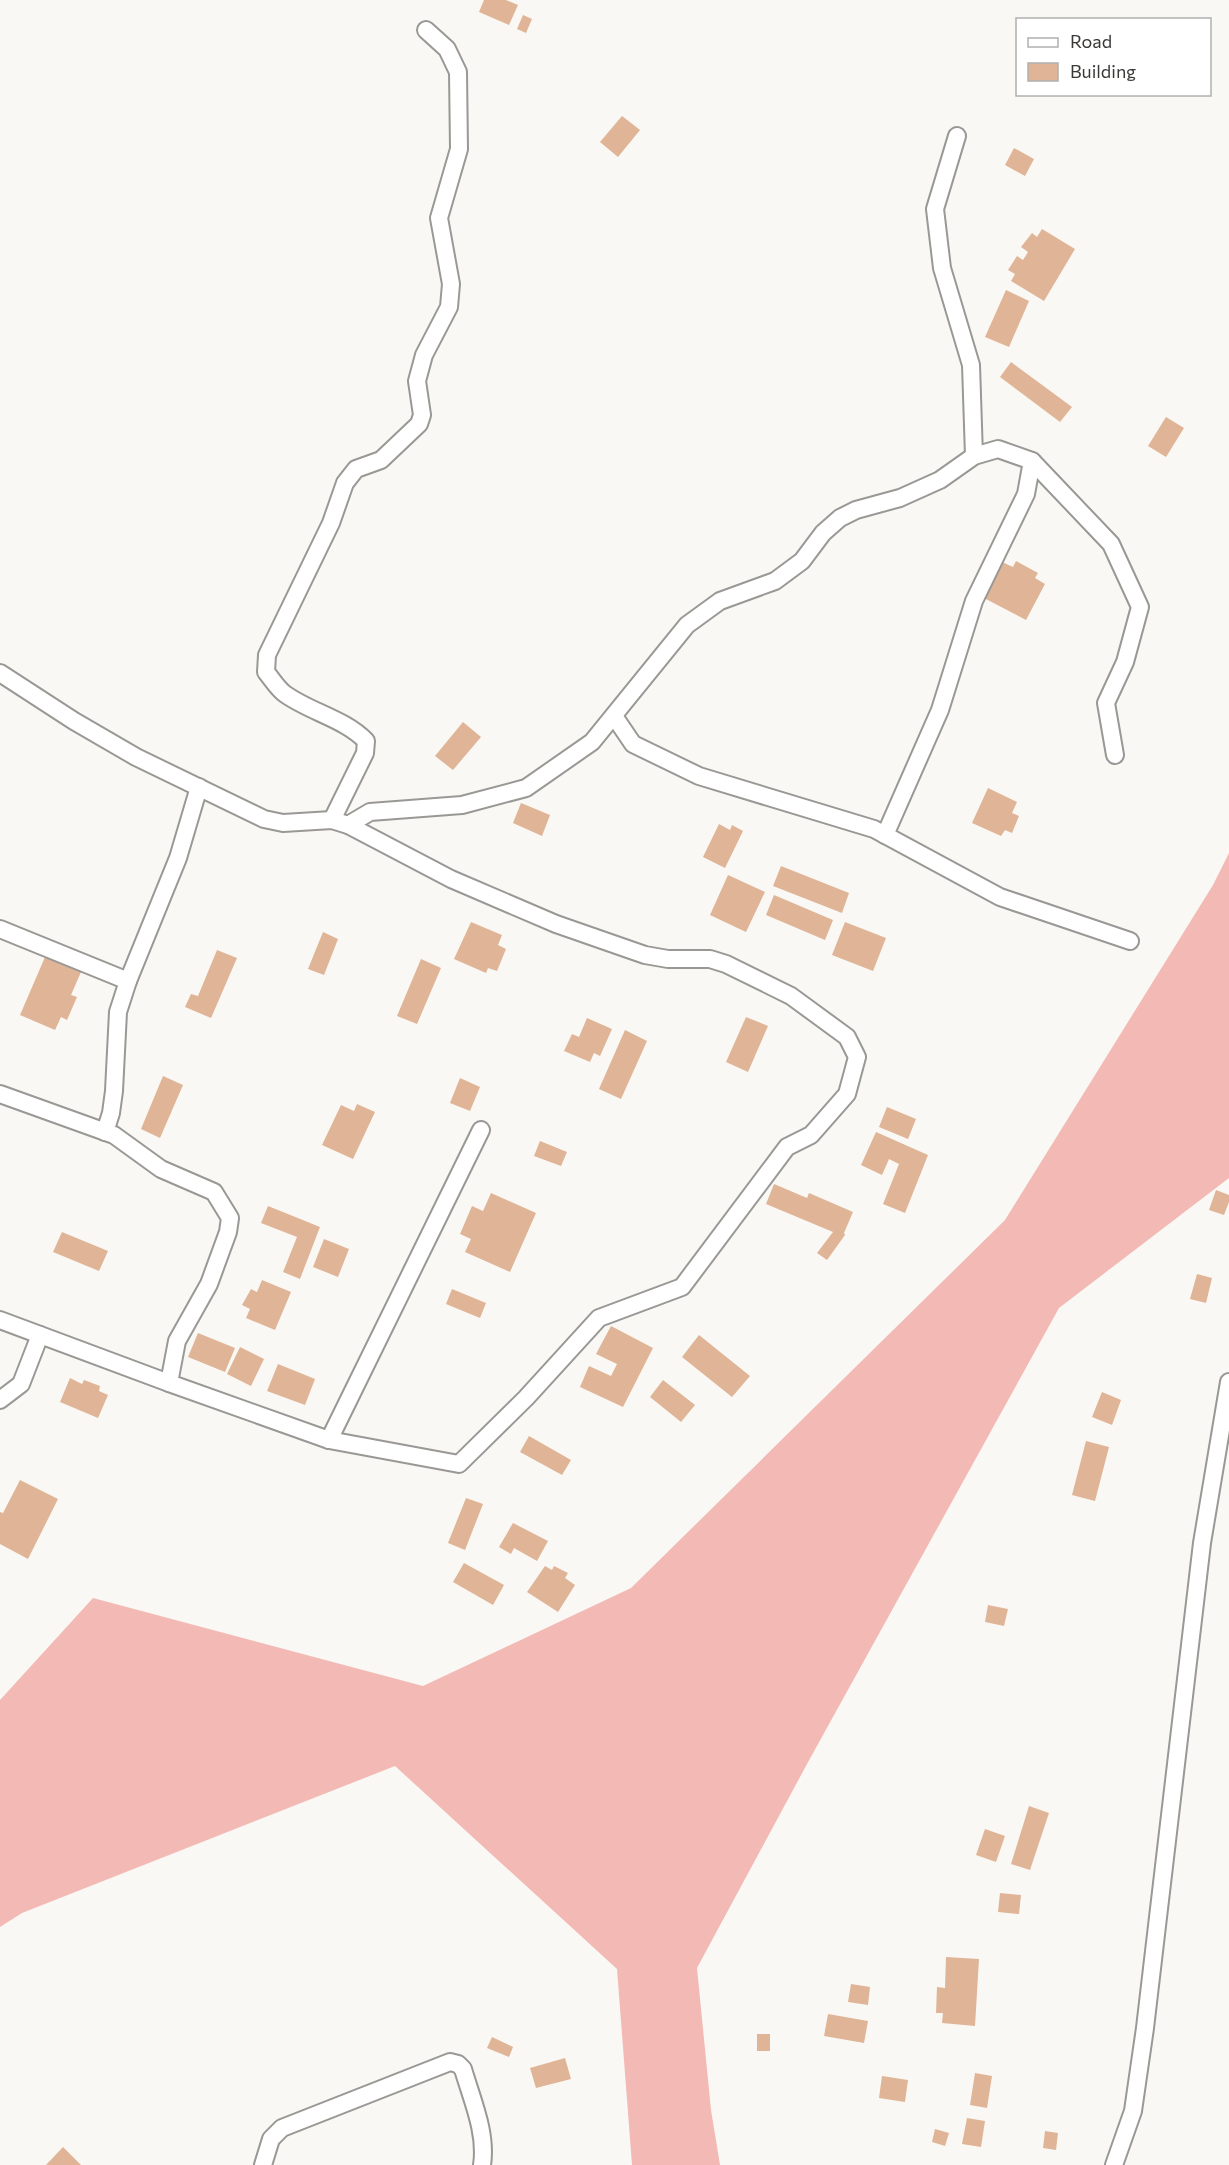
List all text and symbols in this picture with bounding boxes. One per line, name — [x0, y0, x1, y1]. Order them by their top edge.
legend — [1016, 18, 1211, 96]
text: Road — [1070, 30, 1112, 52]
text: Building — [1070, 60, 1136, 82]

